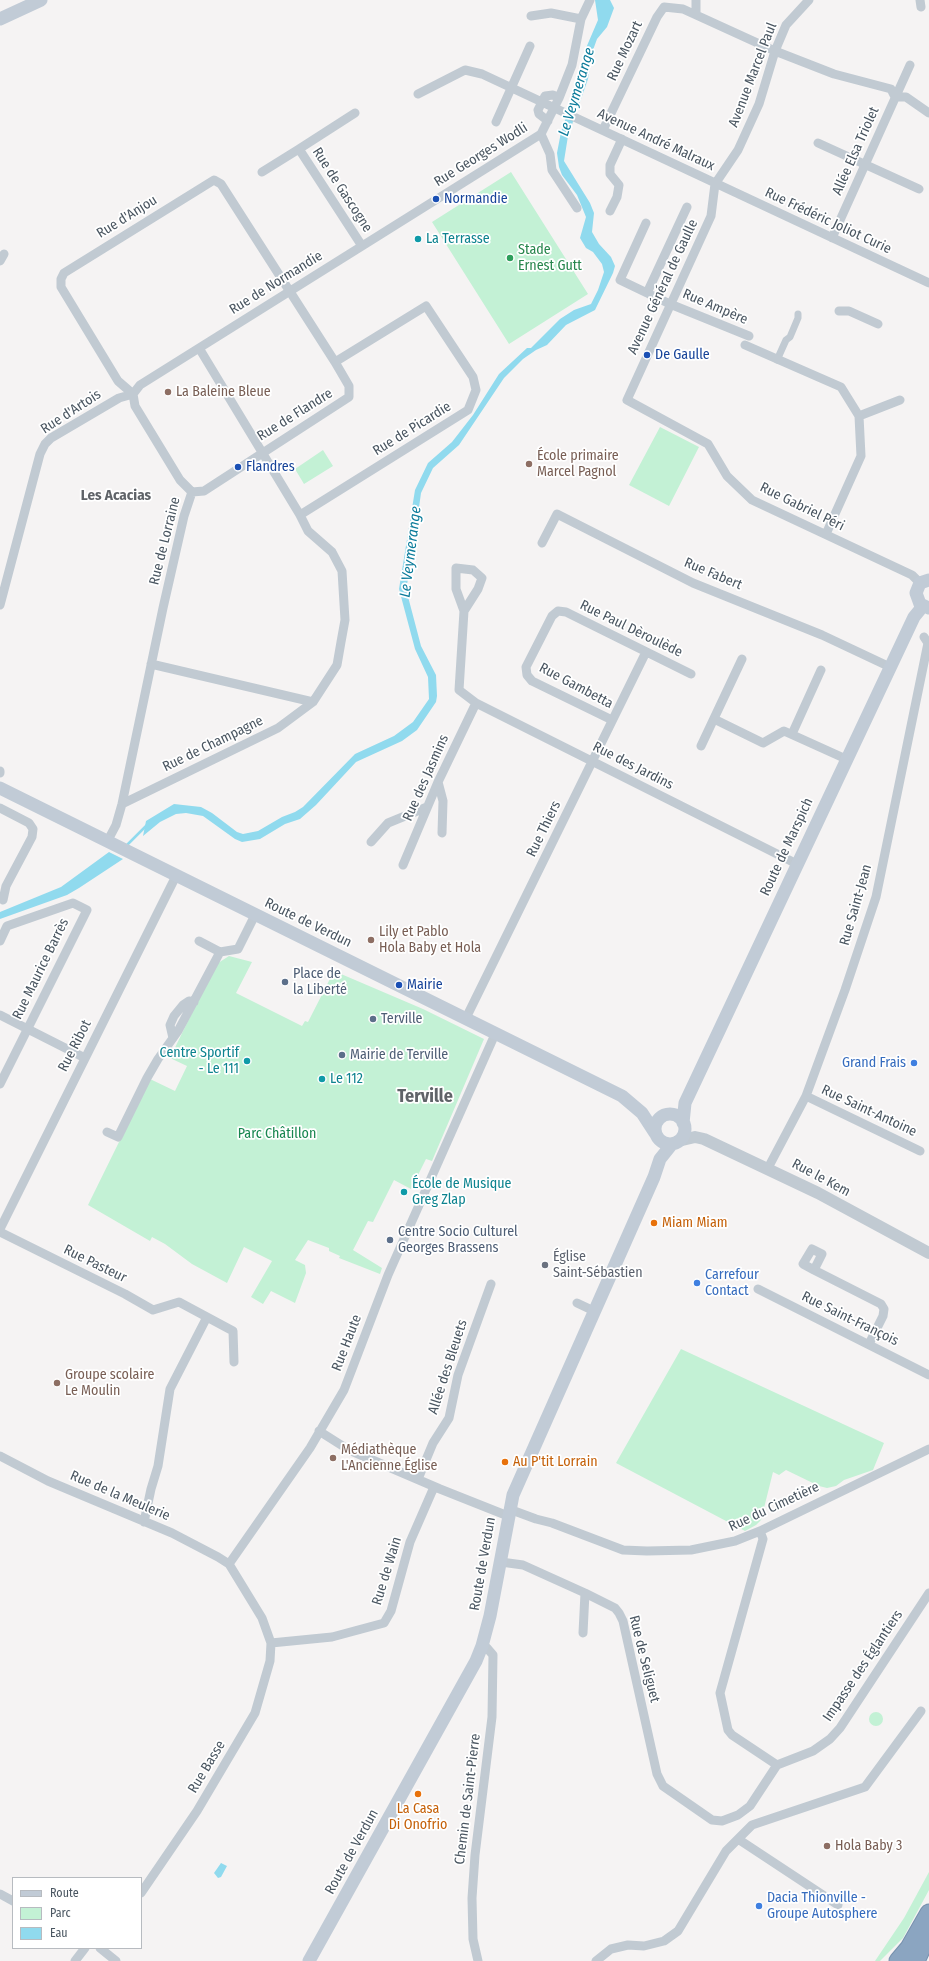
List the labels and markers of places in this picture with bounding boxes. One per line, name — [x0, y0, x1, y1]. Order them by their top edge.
place label: Normandie — [444, 191, 508, 207]
marker: Normandie — [431, 194, 441, 204]
place label: La Terrasse — [426, 231, 490, 247]
marker: La Terrasse — [413, 234, 423, 244]
place label: Stade Ernest Gutt — [518, 242, 582, 274]
marker: Stade Ernest Gutt — [505, 253, 515, 263]
place label: De Gaulle — [655, 347, 710, 363]
marker: De Gaulle — [642, 350, 652, 360]
place label: La Baleine Bleue — [176, 384, 271, 400]
marker: La Baleine Bleue — [163, 387, 173, 397]
place label: École primaire Marcel Pagnol — [537, 448, 619, 480]
place label: Flandres — [246, 459, 295, 475]
marker: École primaire Marcel Pagnol — [524, 459, 534, 469]
marker: Flandres — [233, 462, 243, 472]
place label: Lily et Pablo Hola Baby et Hola — [379, 924, 481, 956]
marker: Lily et Pablo Hola Baby et Hola — [366, 935, 376, 945]
place label: Place de la Liberté — [293, 966, 347, 998]
marker: Place de la Liberté — [280, 977, 290, 987]
place label: Mairie — [407, 977, 443, 993]
marker: Mairie — [394, 980, 404, 990]
place label: Terville — [381, 1011, 423, 1027]
marker: Terville — [368, 1014, 378, 1024]
place label: Centre Sportif - Le 111 — [160, 1045, 239, 1078]
place label: Mairie de Terville — [350, 1047, 448, 1063]
marker: Mairie de Terville — [337, 1050, 347, 1060]
place label: Grand Frais — [842, 1055, 906, 1071]
marker: Centre Sportif - Le 111 — [242, 1056, 252, 1066]
marker: Grand Frais — [909, 1058, 919, 1068]
place label: Le 112 — [330, 1071, 363, 1087]
marker: Le 112 — [317, 1074, 327, 1084]
place label: École de Musique Greg Zlap — [412, 1176, 511, 1208]
marker: École de Musique Greg Zlap — [399, 1187, 409, 1197]
place label: Miam Miam — [662, 1215, 728, 1231]
marker: Miam Miam — [649, 1218, 659, 1228]
place label: Centre Socio Culturel Georges Brassens — [398, 1224, 518, 1256]
marker: Centre Socio Culturel Georges Brassens — [385, 1235, 395, 1245]
place label: Église Saint-Sébastien — [553, 1249, 643, 1282]
marker: Église Saint-Sébastien — [540, 1260, 550, 1270]
place label: Carrefour Contact — [705, 1267, 759, 1300]
marker: Carrefour Contact — [692, 1278, 702, 1288]
place label: Groupe scolaire Le Moulin — [65, 1367, 154, 1400]
marker: Groupe scolaire Le Moulin — [52, 1378, 62, 1388]
place label: Médiathèque L'Ancienne Église — [341, 1442, 437, 1474]
marker: Médiathèque L'Ancienne Église — [328, 1453, 338, 1463]
place label: Au P'tit Lorrain — [513, 1454, 598, 1470]
marker: Au P'tit Lorrain — [500, 1457, 510, 1467]
marker: La Casa Di Onofrio — [413, 1789, 423, 1799]
place label: La Casa Di Onofrio — [389, 1801, 447, 1834]
place label: Hola Baby 3 — [835, 1838, 902, 1854]
marker: Hola Baby 3 — [822, 1841, 832, 1851]
place label: Dacia Thionville - Groupe Autosphere — [767, 1890, 877, 1922]
marker: Dacia Thionville - Groupe Autosphere — [754, 1901, 764, 1911]

